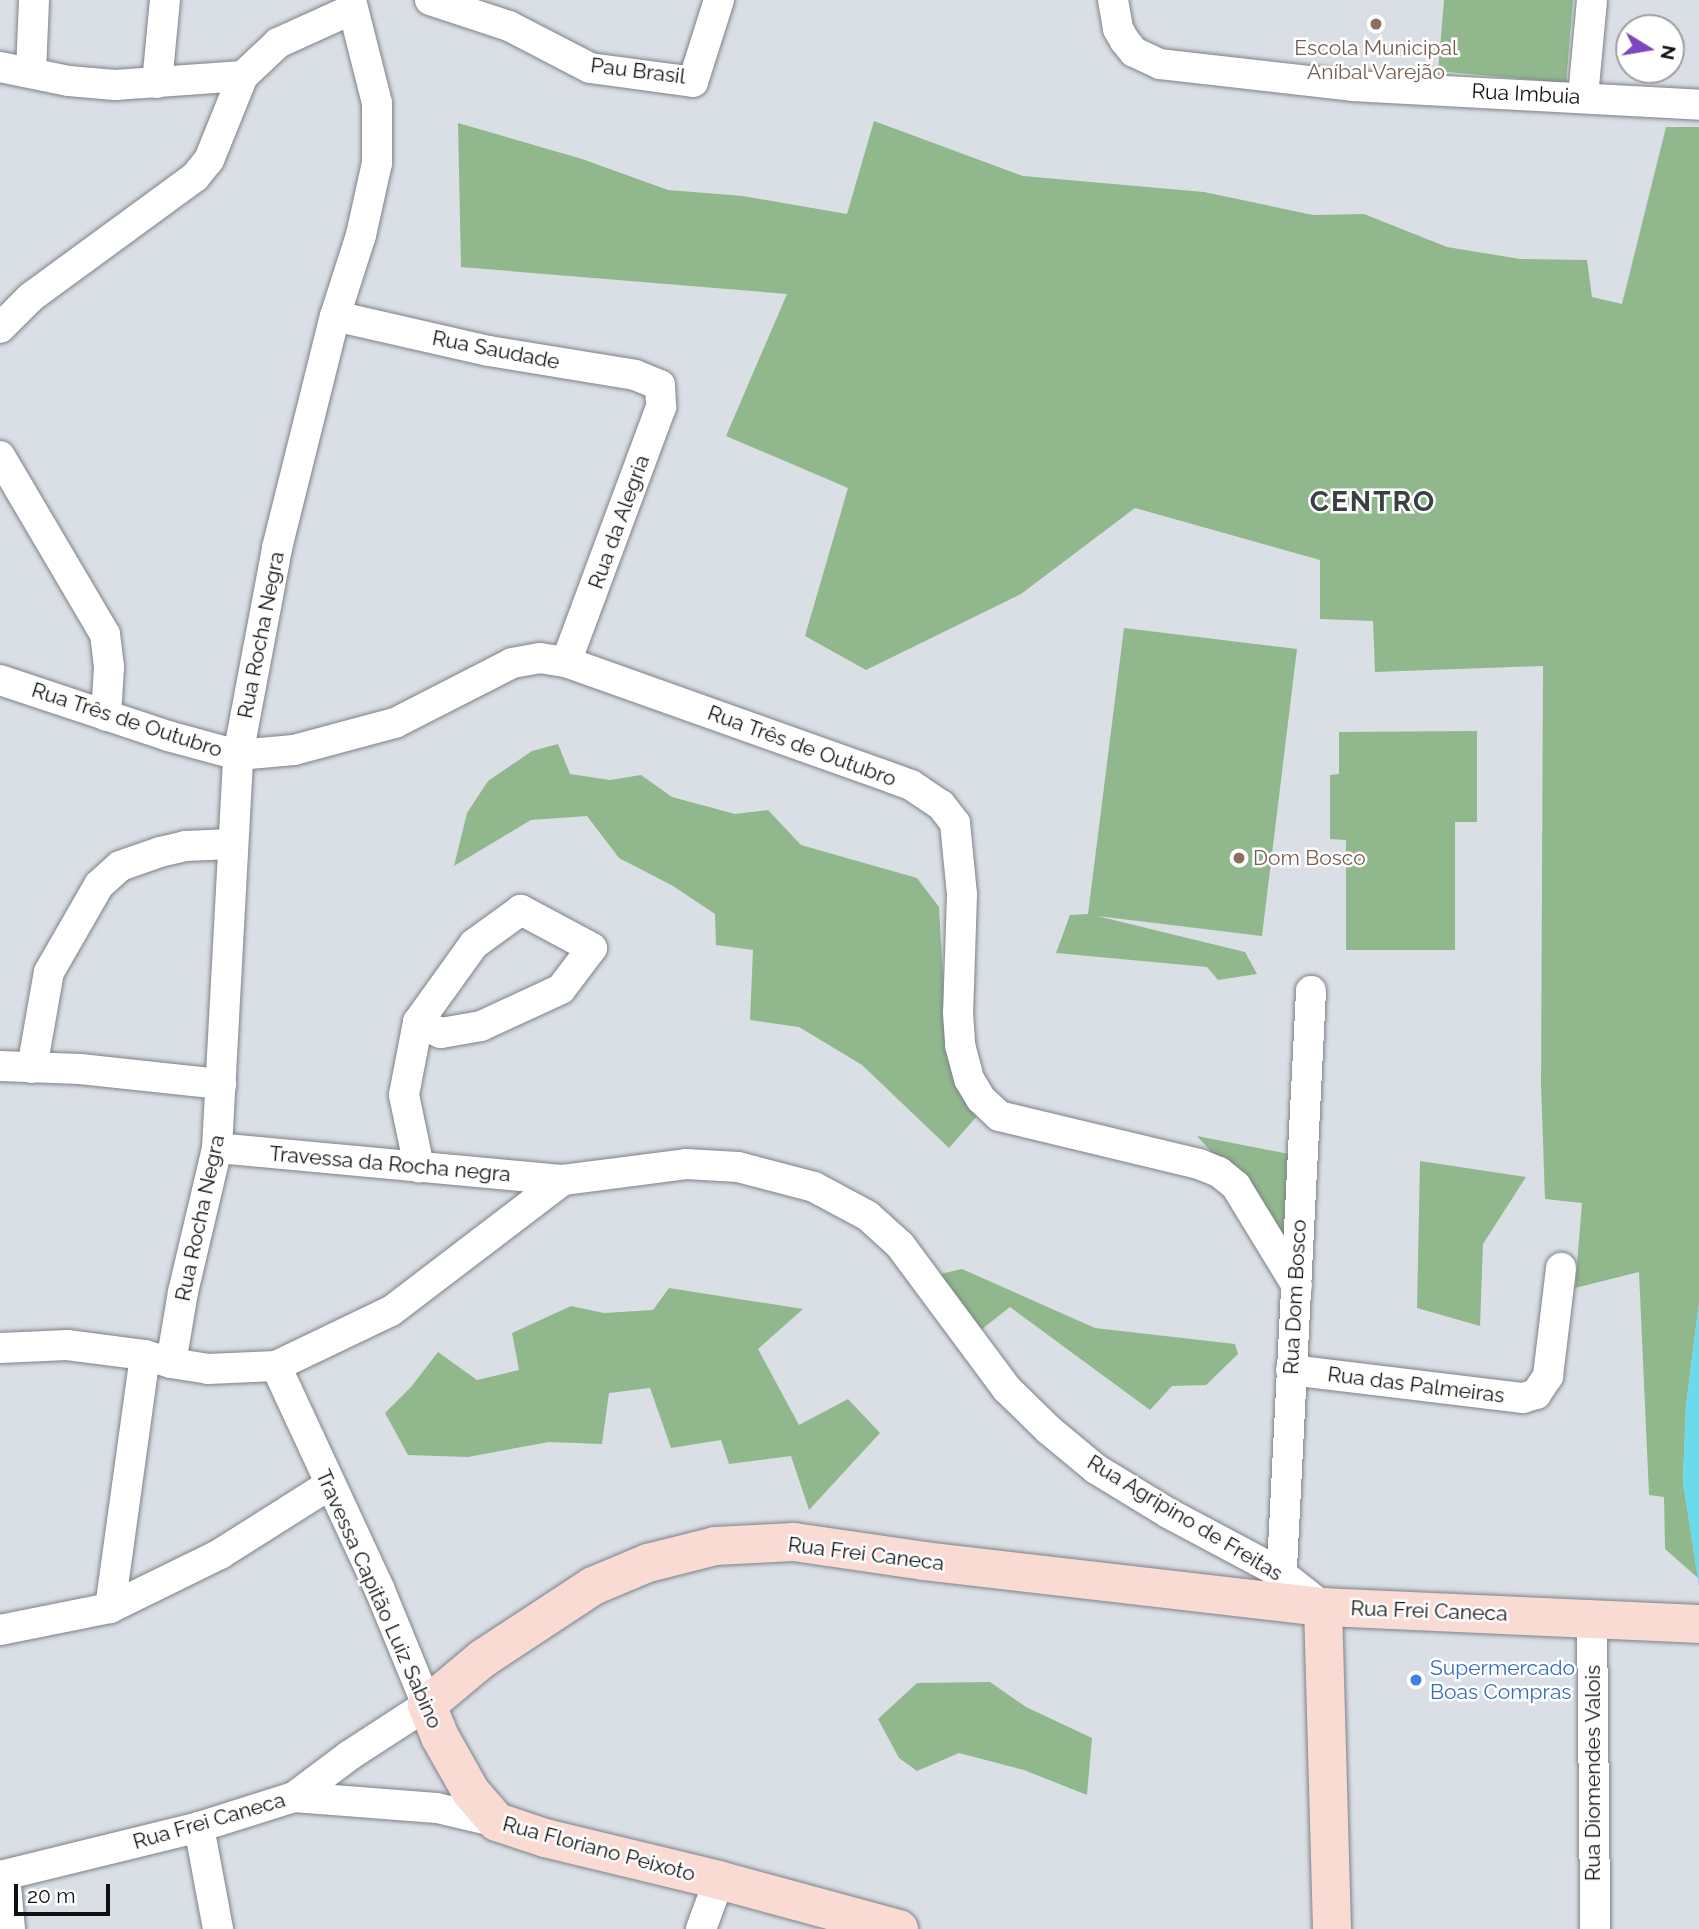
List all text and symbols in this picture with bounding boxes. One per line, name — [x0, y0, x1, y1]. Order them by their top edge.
north arrow — [1615, 14, 1685, 84]
marker: Escola Municipal Aníbal Varejão — [1368, 16, 1384, 32]
place label: Escola Municipal Aníbal Varejão — [1294, 35, 1458, 85]
text: N — [1656, 43, 1681, 62]
street label: Pau Brasil — [589, 53, 687, 89]
street label: Rua Imbuia — [1471, 79, 1581, 109]
street label: Rua Saudade — [430, 325, 562, 375]
street label: Rua da Alegria — [583, 451, 655, 593]
district label: CENTRO — [1311, 485, 1435, 519]
street label: Rua Rocha Negra — [232, 549, 290, 721]
street label: Rua Três de Outubro — [28, 677, 226, 763]
street label: Rua Três de Outubro — [704, 700, 900, 792]
place label: Dom Bosco — [1253, 845, 1366, 871]
marker: Dom Bosco — [1231, 850, 1247, 866]
street label: Rua Rocha Negra — [170, 1133, 230, 1303]
street label: Travessa da Rocha negra — [268, 1141, 512, 1187]
street label: Rua Dom Bosco — [1278, 1219, 1312, 1375]
street label: Rua das Palmeiras — [1326, 1362, 1506, 1408]
street label: Rua Agripino de Freitas — [1082, 1449, 1288, 1587]
street label: Travessa Capitão Luiz Sabino — [310, 1466, 448, 1732]
street label: Rua Frei Caneca — [787, 1532, 945, 1576]
street label: Rua Frei Caneca — [1350, 1596, 1508, 1626]
place label: Supermercado Boas Compras — [1430, 1655, 1575, 1705]
street label: Rua Diomendes Valois — [1580, 1664, 1606, 1882]
marker: Supermercado Boas Compras — [1408, 1672, 1424, 1688]
street label: Rua Frei Caneca — [130, 1787, 288, 1855]
street label: Rua Floriano Peixoto — [500, 1811, 698, 1887]
scale bar — [18, 1870, 114, 1914]
text: 20 m — [27, 1883, 75, 1908]

